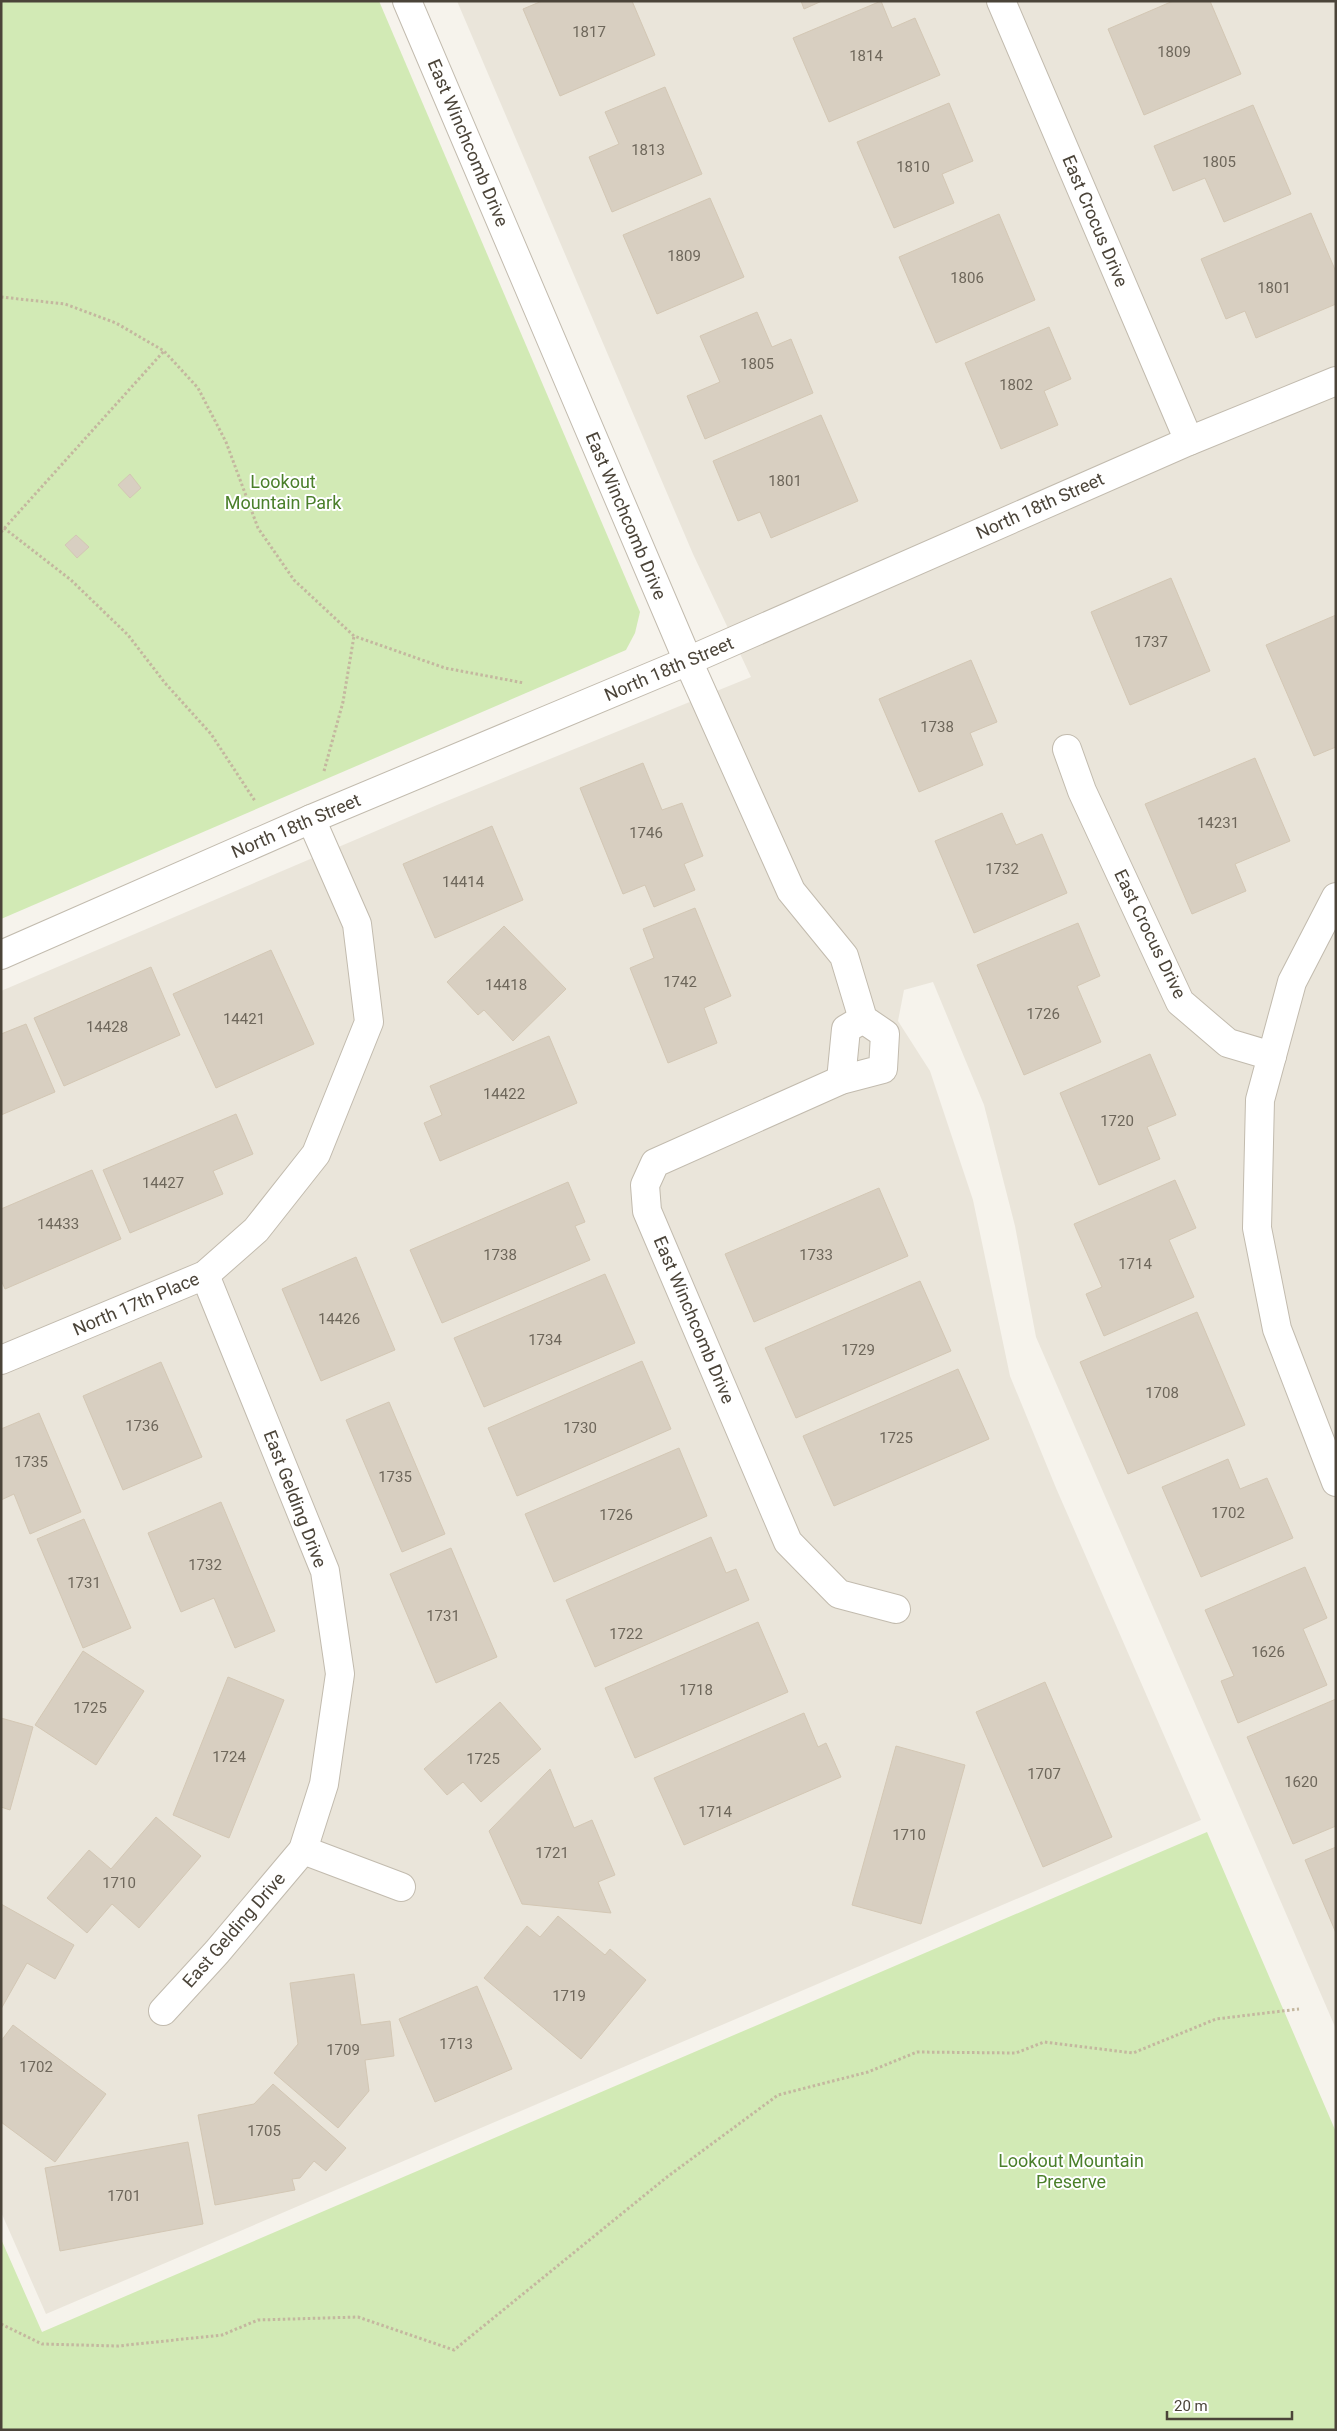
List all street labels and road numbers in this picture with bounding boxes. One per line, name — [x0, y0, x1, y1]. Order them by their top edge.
street label: East Winchcomb Drive — [424, 56, 513, 230]
street label: East Crocus Drive — [1058, 152, 1133, 290]
street label: East Winchcomb Drive — [582, 429, 671, 603]
street label: North 18th Street — [973, 468, 1107, 543]
street label: North 18th Street — [601, 632, 736, 705]
street label: North 18th Street — [228, 789, 363, 862]
street label: East Crocus Drive — [1110, 866, 1191, 1002]
street label: East Winchcomb Drive — [650, 1233, 739, 1407]
street label: North 17th Place — [70, 1268, 202, 1340]
street label: East Gelding Drive — [260, 1427, 331, 1570]
street label: East Gelding Drive — [178, 1868, 289, 1991]

